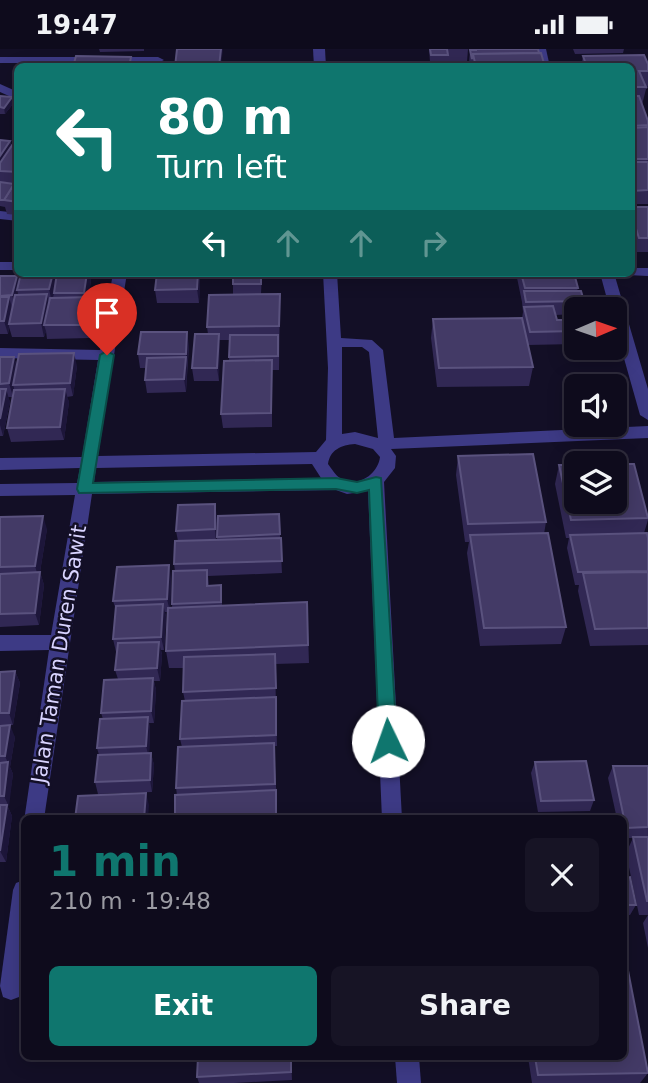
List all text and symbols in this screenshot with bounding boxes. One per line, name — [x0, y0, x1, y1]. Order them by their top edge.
text: 19:47 — [35, 10, 118, 40]
text: 80 m — [157, 89, 293, 146]
icon: left — [42, 91, 133, 182]
text: Turn left — [157, 148, 287, 186]
icon: left — [196, 224, 234, 262]
icon: ahead — [269, 224, 307, 262]
icon: ahead — [342, 224, 380, 262]
icon: right — [415, 224, 453, 262]
pin — [77, 283, 137, 355]
icon: arrive — [88, 294, 126, 332]
north arrow — [564, 297, 626, 361]
map controls — [564, 297, 627, 514]
button: sound — [564, 374, 627, 437]
button: layers — [564, 451, 627, 514]
street label: Jalan Taman Duren Sawit — [26, 523, 91, 787]
position arrow — [351, 704, 425, 778]
text: 1 min — [49, 837, 181, 886]
button: close — [525, 838, 599, 912]
text: 210 m · 19:48 — [49, 888, 211, 914]
button: Exit — [49, 966, 317, 1046]
button: Share — [331, 966, 599, 1046]

